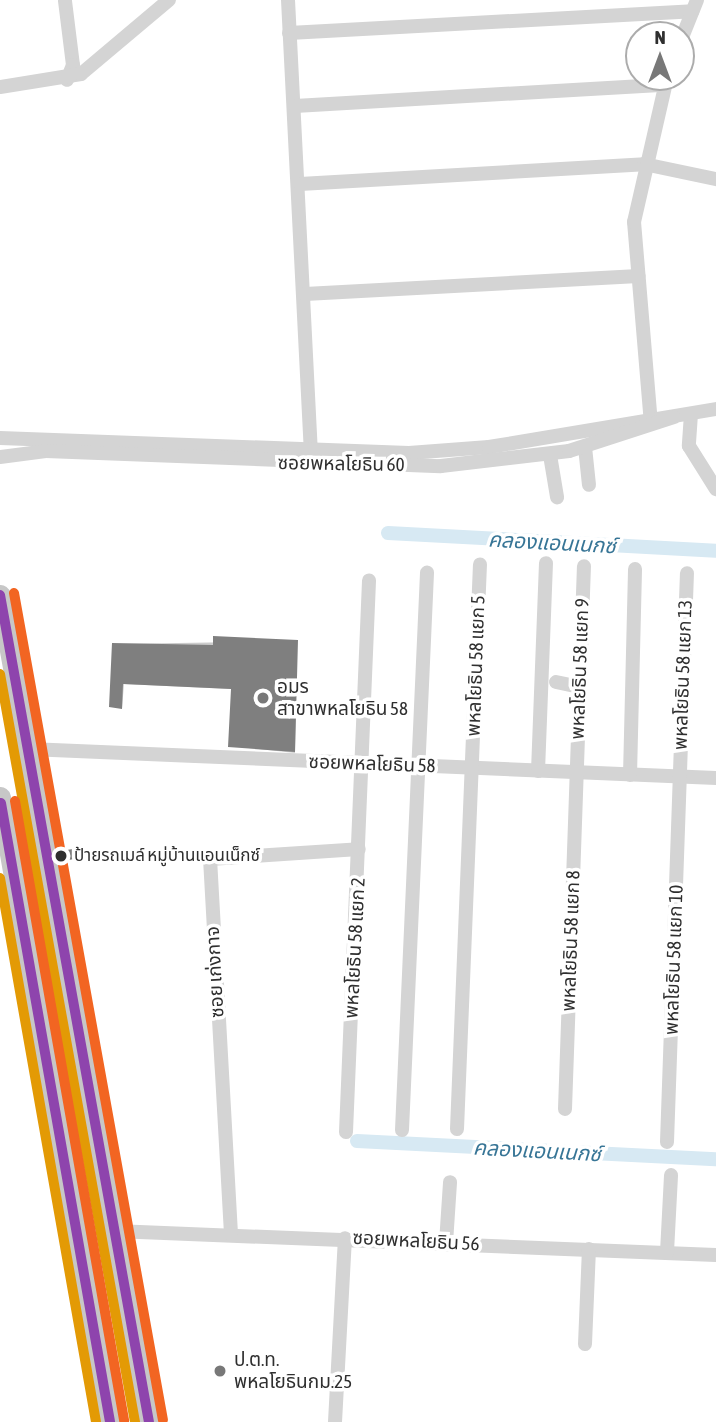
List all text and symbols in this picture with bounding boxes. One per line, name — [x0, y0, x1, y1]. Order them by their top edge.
north arrow — [625, 21, 695, 91]
text: N — [654, 26, 666, 48]
street label: ซอยพหลโยธิน 60 — [277, 451, 405, 477]
water label: คลองแอนเนกซ์ — [487, 526, 617, 558]
street label: พหลโยธิน 58 แยก 5 — [462, 595, 490, 737]
street label: พหลโยธิน 58 แยก 9 — [566, 598, 594, 740]
street label: พหลโยธิน 58 แยก 13 — [669, 600, 697, 750]
place label: อมร สาขาพหลโยธิน 58 — [277, 676, 408, 720]
marker: อมร สาขาพหลโยธิน 58 — [255, 690, 271, 706]
street label: ซอยพหลโยธิน 58 — [308, 750, 436, 778]
place label: ป้ายรถเมล์ หมู่บ้านแอนเน็กซ์ — [74, 846, 260, 866]
marker: ป้ายรถเมล์ หมู่บ้านแอนเน็กซ์ — [54, 849, 68, 863]
street label: พหลโยธิน 58 แยก 8 — [557, 870, 585, 1012]
street label: พหลโยธิน 58 แยก 2 — [340, 877, 370, 1019]
street label: พหลโยธิน 58 แยก 10 — [660, 885, 688, 1035]
street label: ซอย เก่งกาจ — [201, 926, 229, 1018]
water label: คลองแอนเนกซ์ — [472, 1134, 602, 1166]
street label: ซอยพหลโยธิน 56 — [352, 1226, 480, 1256]
place label: ป.ต.ท. พหลโยธินกม.25 — [234, 1349, 352, 1393]
marker: ป.ต.ท. พหลโยธินกม.25 — [212, 1363, 228, 1379]

